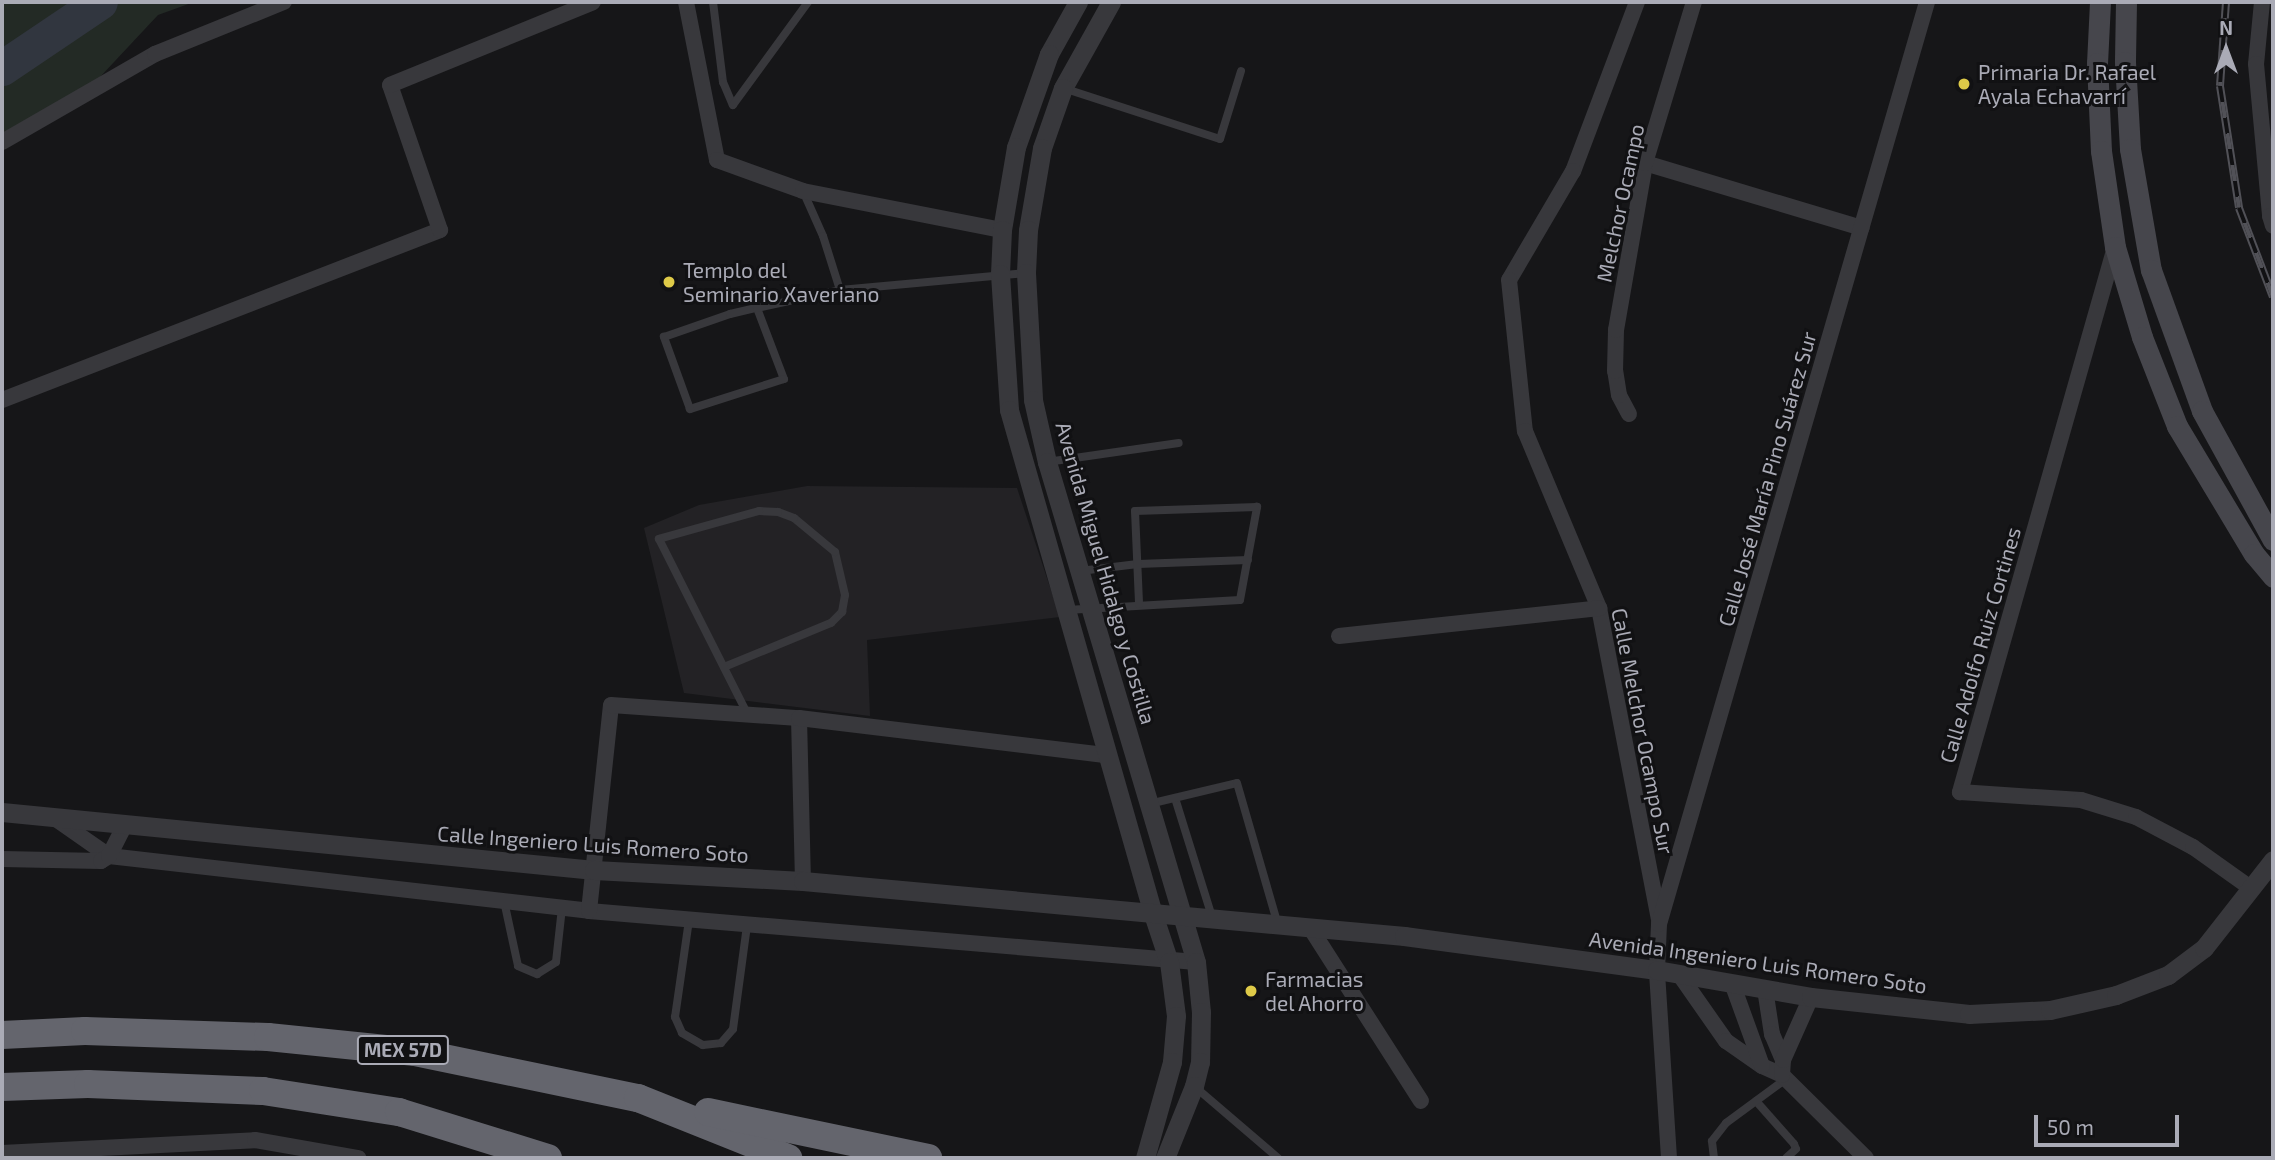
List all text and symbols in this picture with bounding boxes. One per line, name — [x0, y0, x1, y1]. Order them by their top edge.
north arrow — [2191, 14, 2261, 84]
text: N — [2219, 16, 2233, 39]
place label: Primaria Dr. Rafael Ayala Echavarrí — [1978, 59, 2156, 109]
marker: Primaria Dr. Rafael Ayala Echavarrí — [1956, 76, 1972, 92]
street label: Melchor Ocampo — [1591, 121, 1649, 285]
place label: Templo del Seminario Xaveriano — [683, 257, 880, 307]
marker: Templo del Seminario Xaveriano — [661, 274, 677, 290]
street label: Calle José María Pino Suárez Sur — [1713, 328, 1821, 630]
street label: Avenida Miguel Hidalgo y Costilla — [1050, 418, 1162, 728]
street label: Calle Adolfo Ruiz Cortines — [1934, 524, 2026, 766]
street label: Calle Melchor Ocampo Sur — [1607, 606, 1679, 856]
street label: Calle Ingeniero Luis Romero Soto — [436, 821, 750, 867]
street label: Avenida Ingeniero Luis Romero Soto — [1588, 926, 1928, 998]
place label: Farmacias del Ahorro — [1265, 966, 1365, 1016]
marker: Farmacias del Ahorro — [1243, 983, 1259, 999]
road number: MEX 57D — [356, 1034, 450, 1066]
scale bar — [2037, 1100, 2182, 1144]
text: 50 m — [2047, 1114, 2094, 1139]

